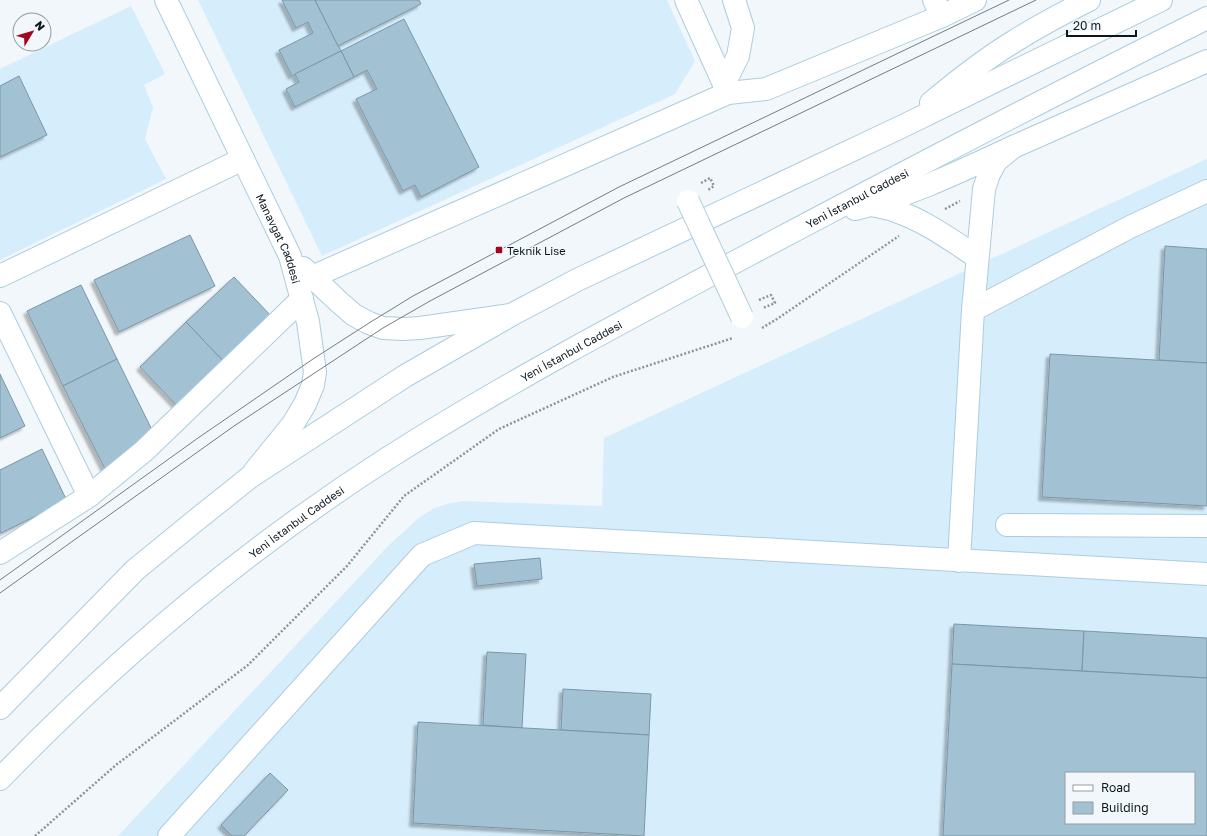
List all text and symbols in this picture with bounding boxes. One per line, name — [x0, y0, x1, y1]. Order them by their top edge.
north arrow — [12, 12, 52, 52]
scale bar — [1067, 12, 1136, 38]
text: N — [33, 18, 48, 33]
text: 20 m — [1073, 18, 1101, 33]
street label: Yeni İstanbul Caddesi — [803, 165, 910, 230]
street label: Manavgat Caddesi — [254, 191, 304, 285]
place label: Teknik Lise — [507, 244, 566, 257]
marker: Teknik Lise — [494, 245, 504, 255]
street label: Yeni İstanbul Caddesi — [518, 317, 624, 384]
street label: Yeni İstanbul Caddesi — [246, 483, 346, 560]
legend — [1065, 772, 1195, 824]
text: Road — [1101, 780, 1130, 795]
text: Building — [1101, 800, 1149, 815]

